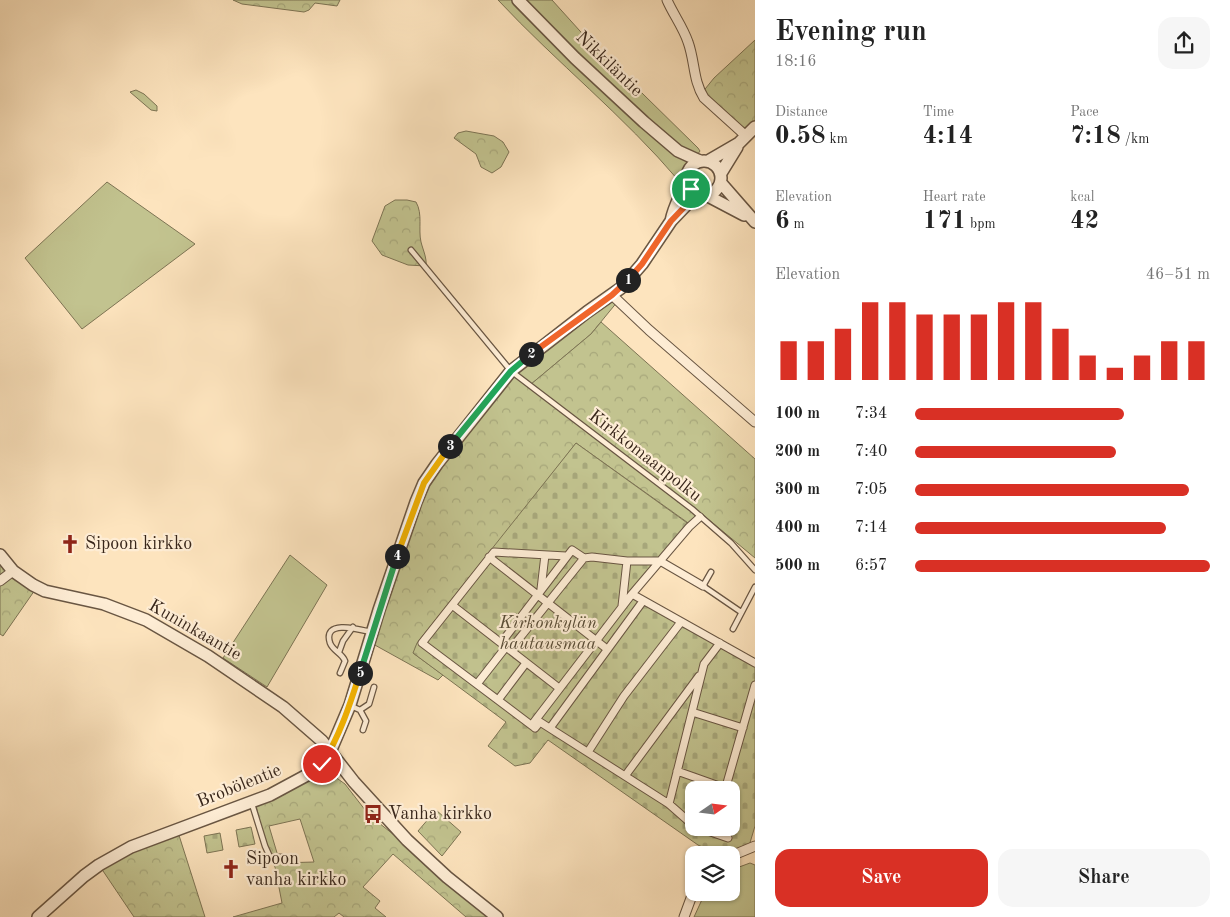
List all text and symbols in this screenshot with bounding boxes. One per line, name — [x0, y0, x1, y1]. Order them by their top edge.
button: share — [1158, 17, 1210, 69]
text: Evening run — [775, 19, 927, 47]
street label: Nikkiläntie — [572, 28, 646, 100]
text: 18:16 — [775, 54, 817, 70]
text: Distance — [775, 105, 828, 119]
text: Time — [923, 105, 954, 119]
text: Pace — [1070, 105, 1099, 119]
text: 0.58 — [775, 124, 826, 149]
text: 4:14 — [923, 124, 973, 149]
text: 7:18 — [1070, 124, 1121, 149]
text: km — [826, 132, 848, 146]
text: /km — [1121, 132, 1149, 146]
pin — [670, 168, 712, 210]
icon: arrive — [677, 175, 705, 203]
text: Elevation — [775, 190, 832, 204]
text: Heart rate — [923, 190, 986, 204]
text: kcal — [1070, 190, 1094, 204]
text: 6 — [775, 209, 790, 234]
text: 171 — [923, 209, 966, 234]
text: 42 — [1070, 209, 1099, 234]
text: m — [790, 217, 805, 231]
text: bpm — [966, 217, 996, 231]
text: Elevation — [775, 267, 840, 283]
text: 46–51 m — [1146, 267, 1210, 283]
pin: 1 — [616, 268, 640, 292]
text: 1 — [624, 273, 633, 287]
pin: 2 — [518, 342, 544, 366]
text: 2 — [527, 347, 536, 361]
text: 100 m — [775, 406, 820, 422]
text: 7:34 — [855, 406, 887, 422]
street label: Kirkkomaanpolku — [585, 407, 705, 506]
pin: 3 — [438, 434, 462, 458]
text: 3 — [446, 439, 455, 453]
text: 200 m — [775, 444, 820, 460]
text: 7:40 — [855, 444, 887, 460]
text: 300 m — [775, 482, 820, 498]
text: 7:05 — [855, 482, 887, 498]
text: 400 m — [775, 520, 820, 536]
text: 7:14 — [855, 520, 887, 536]
church icon: Sipoon kirkko — [59, 533, 81, 555]
place label: Sipoon kirkko — [85, 535, 192, 553]
pin: 4 — [384, 544, 410, 568]
text: 4 — [393, 549, 402, 563]
text: 500 m — [775, 558, 820, 574]
text: 6:57 — [855, 558, 887, 574]
street label: Kuninkaantie — [146, 596, 244, 664]
park label: Kirkonkylän hautausmaa — [498, 614, 597, 653]
pin: 5 — [348, 660, 372, 686]
text: 5 — [356, 666, 365, 680]
pin — [301, 743, 343, 785]
icon: check — [308, 750, 336, 778]
street label: Brobölentie — [194, 761, 284, 811]
north arrow — [685, 781, 740, 836]
map controls — [685, 781, 740, 901]
bus stop icon: Vanha kirkko — [362, 803, 384, 825]
place label: Vanha kirkko — [388, 805, 492, 823]
button: layers — [685, 846, 740, 901]
button: Save — [775, 849, 988, 907]
button: Share — [998, 849, 1210, 907]
place label: Sipoon vanha kirkko — [246, 850, 347, 889]
church icon: Sipoon vanha kirkko — [220, 858, 242, 880]

